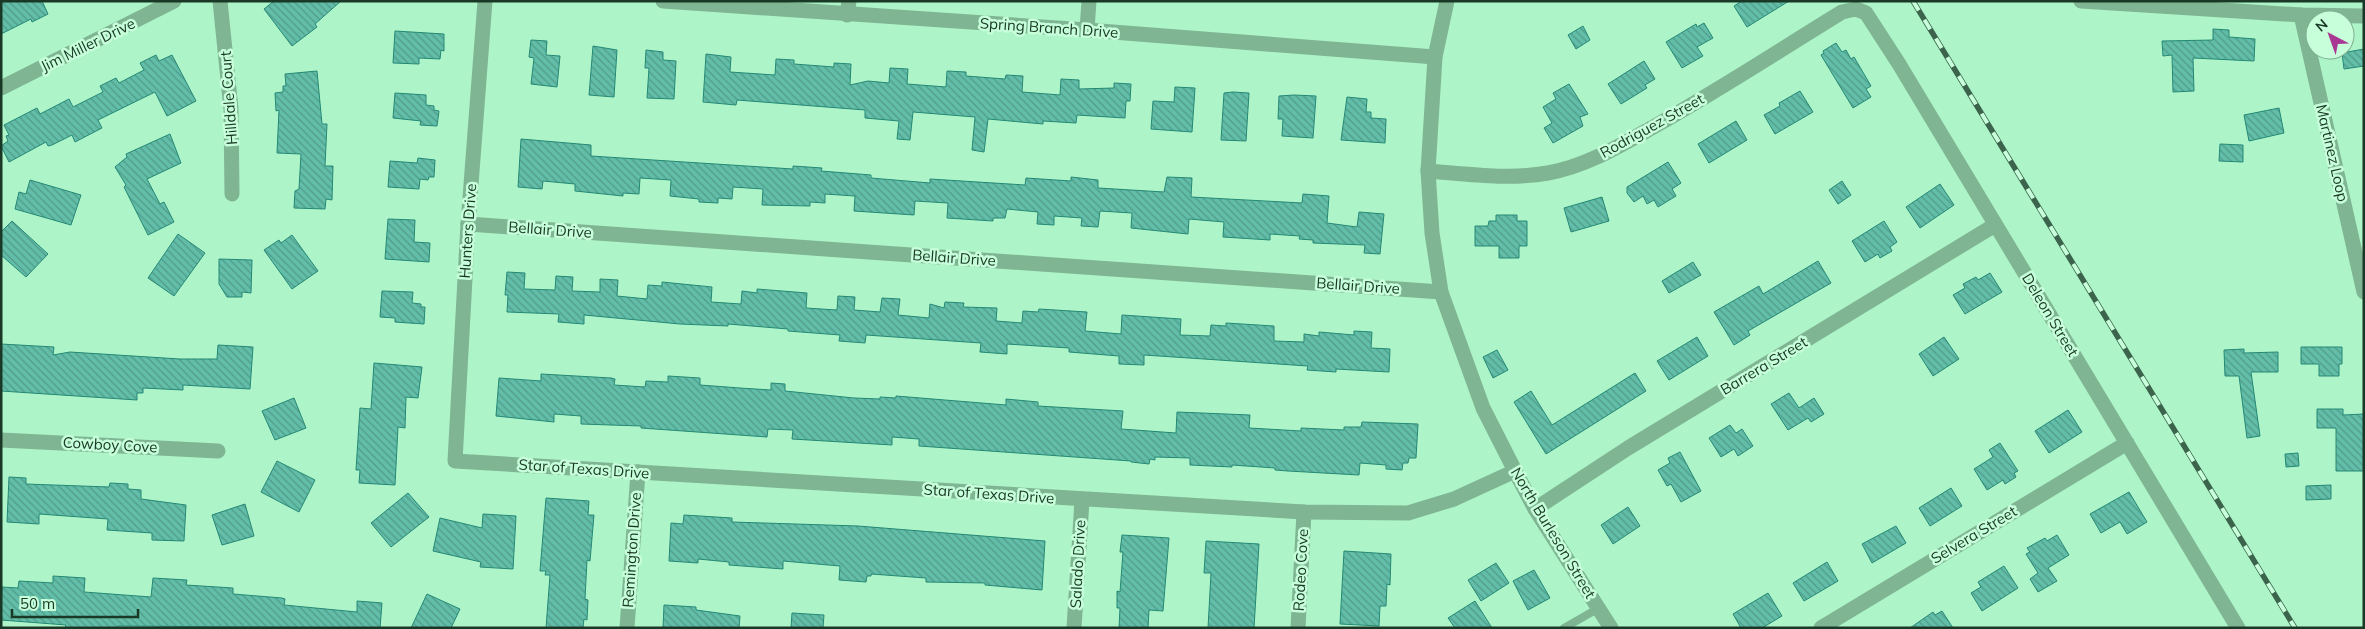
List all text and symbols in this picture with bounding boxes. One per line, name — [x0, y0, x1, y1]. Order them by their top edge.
north arrow — [2305, 10, 2355, 60]
street label: Jim Miller Drive — [37, 13, 138, 76]
street label: Spring Branch Drive — [979, 13, 1119, 42]
text: N — [2312, 15, 2331, 35]
street label: Hilldale Court — [216, 51, 241, 146]
street label: Rodriguez Street — [1597, 89, 1707, 162]
street label: Martinez Loop — [2312, 102, 2353, 203]
street label: Hunters Drive — [455, 183, 480, 279]
street label: Bellair Drive — [508, 217, 592, 242]
street label: Bellair Drive — [912, 245, 996, 270]
street label: Deleon Street — [2018, 270, 2083, 360]
street label: Bellair Drive — [1316, 273, 1400, 298]
street label: Barrera Street — [1717, 332, 1811, 399]
street label: Cowboy Cove — [62, 433, 158, 456]
street label: Star of Texas Drive — [518, 454, 650, 483]
street label: North Burleson Street — [1507, 464, 1600, 602]
street label: Star of Texas Drive — [923, 479, 1055, 508]
street label: Remington Drive — [618, 492, 645, 608]
street label: Selvera Street — [1927, 501, 2020, 568]
street label: Salado Drive — [1066, 519, 1089, 609]
street label: Rodeo Cove — [1289, 528, 1312, 612]
scale bar — [12, 586, 139, 618]
text: 50 m — [20, 594, 55, 613]

